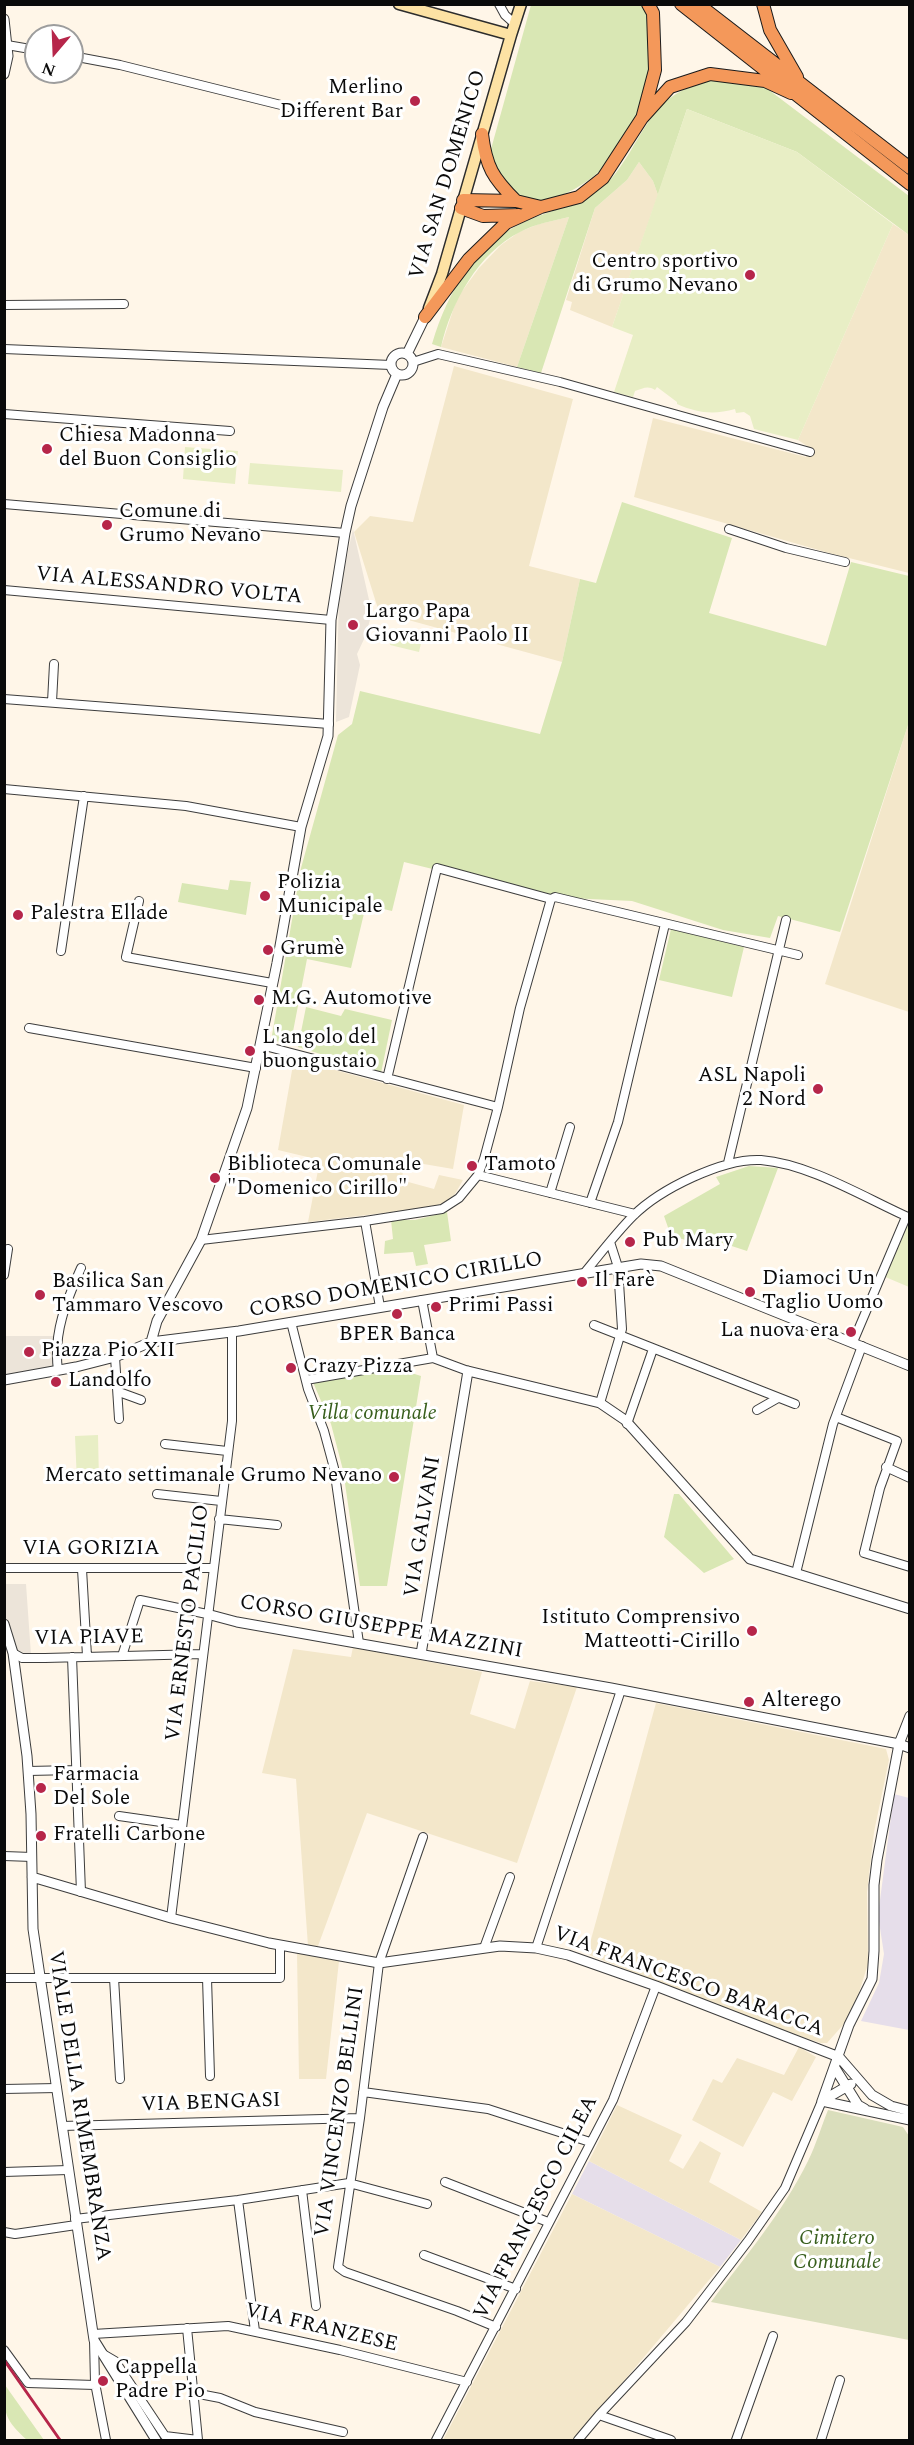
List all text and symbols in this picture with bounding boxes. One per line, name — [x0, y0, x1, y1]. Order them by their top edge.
north arrow — [24, 24, 84, 84]
text: N — [39, 56, 59, 83]
street label: VIA SAN DOMENICO — [405, 67, 493, 283]
place label: Merlino Different Bar — [280, 76, 403, 126]
marker: Merlino Different Bar — [408, 94, 422, 108]
place label: Centro sportivo di Grumo Nevano — [573, 250, 738, 300]
marker: Centro sportivo di Grumo Nevano — [743, 268, 757, 282]
place label: Chiesa Madonna del Buon Consiglio — [59, 424, 237, 474]
marker: Chiesa Madonna del Buon Consiglio — [40, 442, 54, 456]
place label: Comune di Grumo Nevano — [119, 500, 261, 550]
marker: Comune di Grumo Nevano — [100, 518, 114, 532]
street label: VIA ALESSANDRO VOLTA — [35, 563, 303, 611]
place label: Largo Papa Giovanni Paolo II — [365, 600, 529, 650]
marker: Largo Papa Giovanni Paolo II — [346, 618, 360, 632]
place label: Polizia Municipale — [277, 871, 383, 921]
marker: Polizia Municipale — [258, 889, 272, 903]
place label: Palestra Ellade — [30, 902, 168, 928]
marker: Palestra Ellade — [11, 908, 25, 922]
place label: Grumè — [280, 937, 344, 963]
marker: Grumè — [261, 943, 275, 957]
place label: M.G. Automotive — [271, 987, 432, 1013]
marker: M.G. Automotive — [252, 993, 266, 1007]
place label: L'angolo del buongustaio — [262, 1026, 377, 1076]
marker: L'angolo del buongustaio — [243, 1044, 257, 1058]
place label: ASL Napoli 2 Nord — [698, 1064, 806, 1114]
marker: ASL Napoli 2 Nord — [811, 1082, 825, 1096]
place label: Biblioteca Comunale "Domenico Cirillo" — [227, 1153, 421, 1203]
place label: Tamoto — [484, 1153, 556, 1179]
marker: Tamoto — [465, 1159, 479, 1173]
marker: Biblioteca Comunale "Domenico Cirillo" — [208, 1171, 222, 1185]
place label: Pub Mary — [642, 1229, 733, 1255]
marker: Pub Mary — [623, 1235, 637, 1249]
street label: CORSO DOMENICO CIRILLO — [247, 1248, 545, 1324]
place label: Diamoci Un Taglio Uomo — [762, 1267, 883, 1317]
place label: Il Farè — [594, 1269, 655, 1295]
place label: Basilica San Tammaro Vescovo — [52, 1270, 223, 1320]
marker: Il Farè — [575, 1275, 589, 1289]
marker: Diamoci Un Taglio Uomo — [743, 1285, 757, 1299]
marker: Basilica San Tammaro Vescovo — [33, 1288, 47, 1302]
place label: Primi Passi — [448, 1294, 554, 1320]
marker: Primi Passi — [429, 1300, 443, 1314]
marker: BPER Banca — [390, 1307, 404, 1321]
place label: La nuova era — [720, 1319, 839, 1345]
place label: BPER Banca — [339, 1323, 455, 1349]
marker: La nuova era — [844, 1325, 858, 1339]
place label: Piazza Pio XII — [41, 1339, 175, 1365]
marker: Piazza Pio XII — [22, 1345, 36, 1359]
place label: Crazy Pizza — [303, 1355, 413, 1381]
marker: Crazy Pizza — [284, 1361, 298, 1375]
place label: Landolfo — [68, 1369, 152, 1395]
marker: Landolfo — [49, 1375, 63, 1389]
park label: Villa comunale — [307, 1402, 437, 1428]
street label: VIA GALVANI — [400, 1455, 448, 1599]
place label: Mercato settimanale Grumo Nevano — [44, 1464, 382, 1490]
marker: Mercato settimanale Grumo Nevano — [387, 1470, 401, 1484]
street label: VIA ERNESTO PACILIO — [162, 1503, 216, 1743]
street label: VIA GORIZIA — [22, 1537, 160, 1563]
street label: CORSO GIUSEPPE MAZZINI — [238, 1591, 524, 1665]
place label: Istituto Comprensivo Matteotti-Cirillo — [541, 1606, 740, 1656]
marker: Istituto Comprensivo Matteotti-Cirillo — [745, 1624, 759, 1638]
street label: VIA PIAVE — [34, 1625, 144, 1653]
place label: Alterego — [761, 1689, 841, 1715]
marker: Alterego — [742, 1695, 756, 1709]
place label: Farmacia Del Sole — [53, 1763, 139, 1813]
marker: Farmacia Del Sole — [34, 1781, 48, 1795]
place label: Fratelli Carbone — [53, 1823, 205, 1849]
marker: Fratelli Carbone — [34, 1829, 48, 1843]
street label: VIA FRANCESCO BARACCA — [550, 1922, 826, 2044]
street label: VIALE DELLA RIMEMBRANZA — [41, 1949, 115, 2263]
street label: VIA VINCENZO BELLINI — [311, 1985, 371, 2239]
street label: VIA BENGASI — [141, 2089, 281, 2119]
street label: VIA FRANCESCO CILEA — [470, 2092, 604, 2324]
park label: Cimitero Comunale — [793, 2227, 881, 2277]
street label: VIA FRANZESE — [242, 2299, 400, 2359]
place label: Cappella Padre Pio — [115, 2356, 205, 2406]
marker: Cappella Padre Pio — [96, 2374, 110, 2388]

